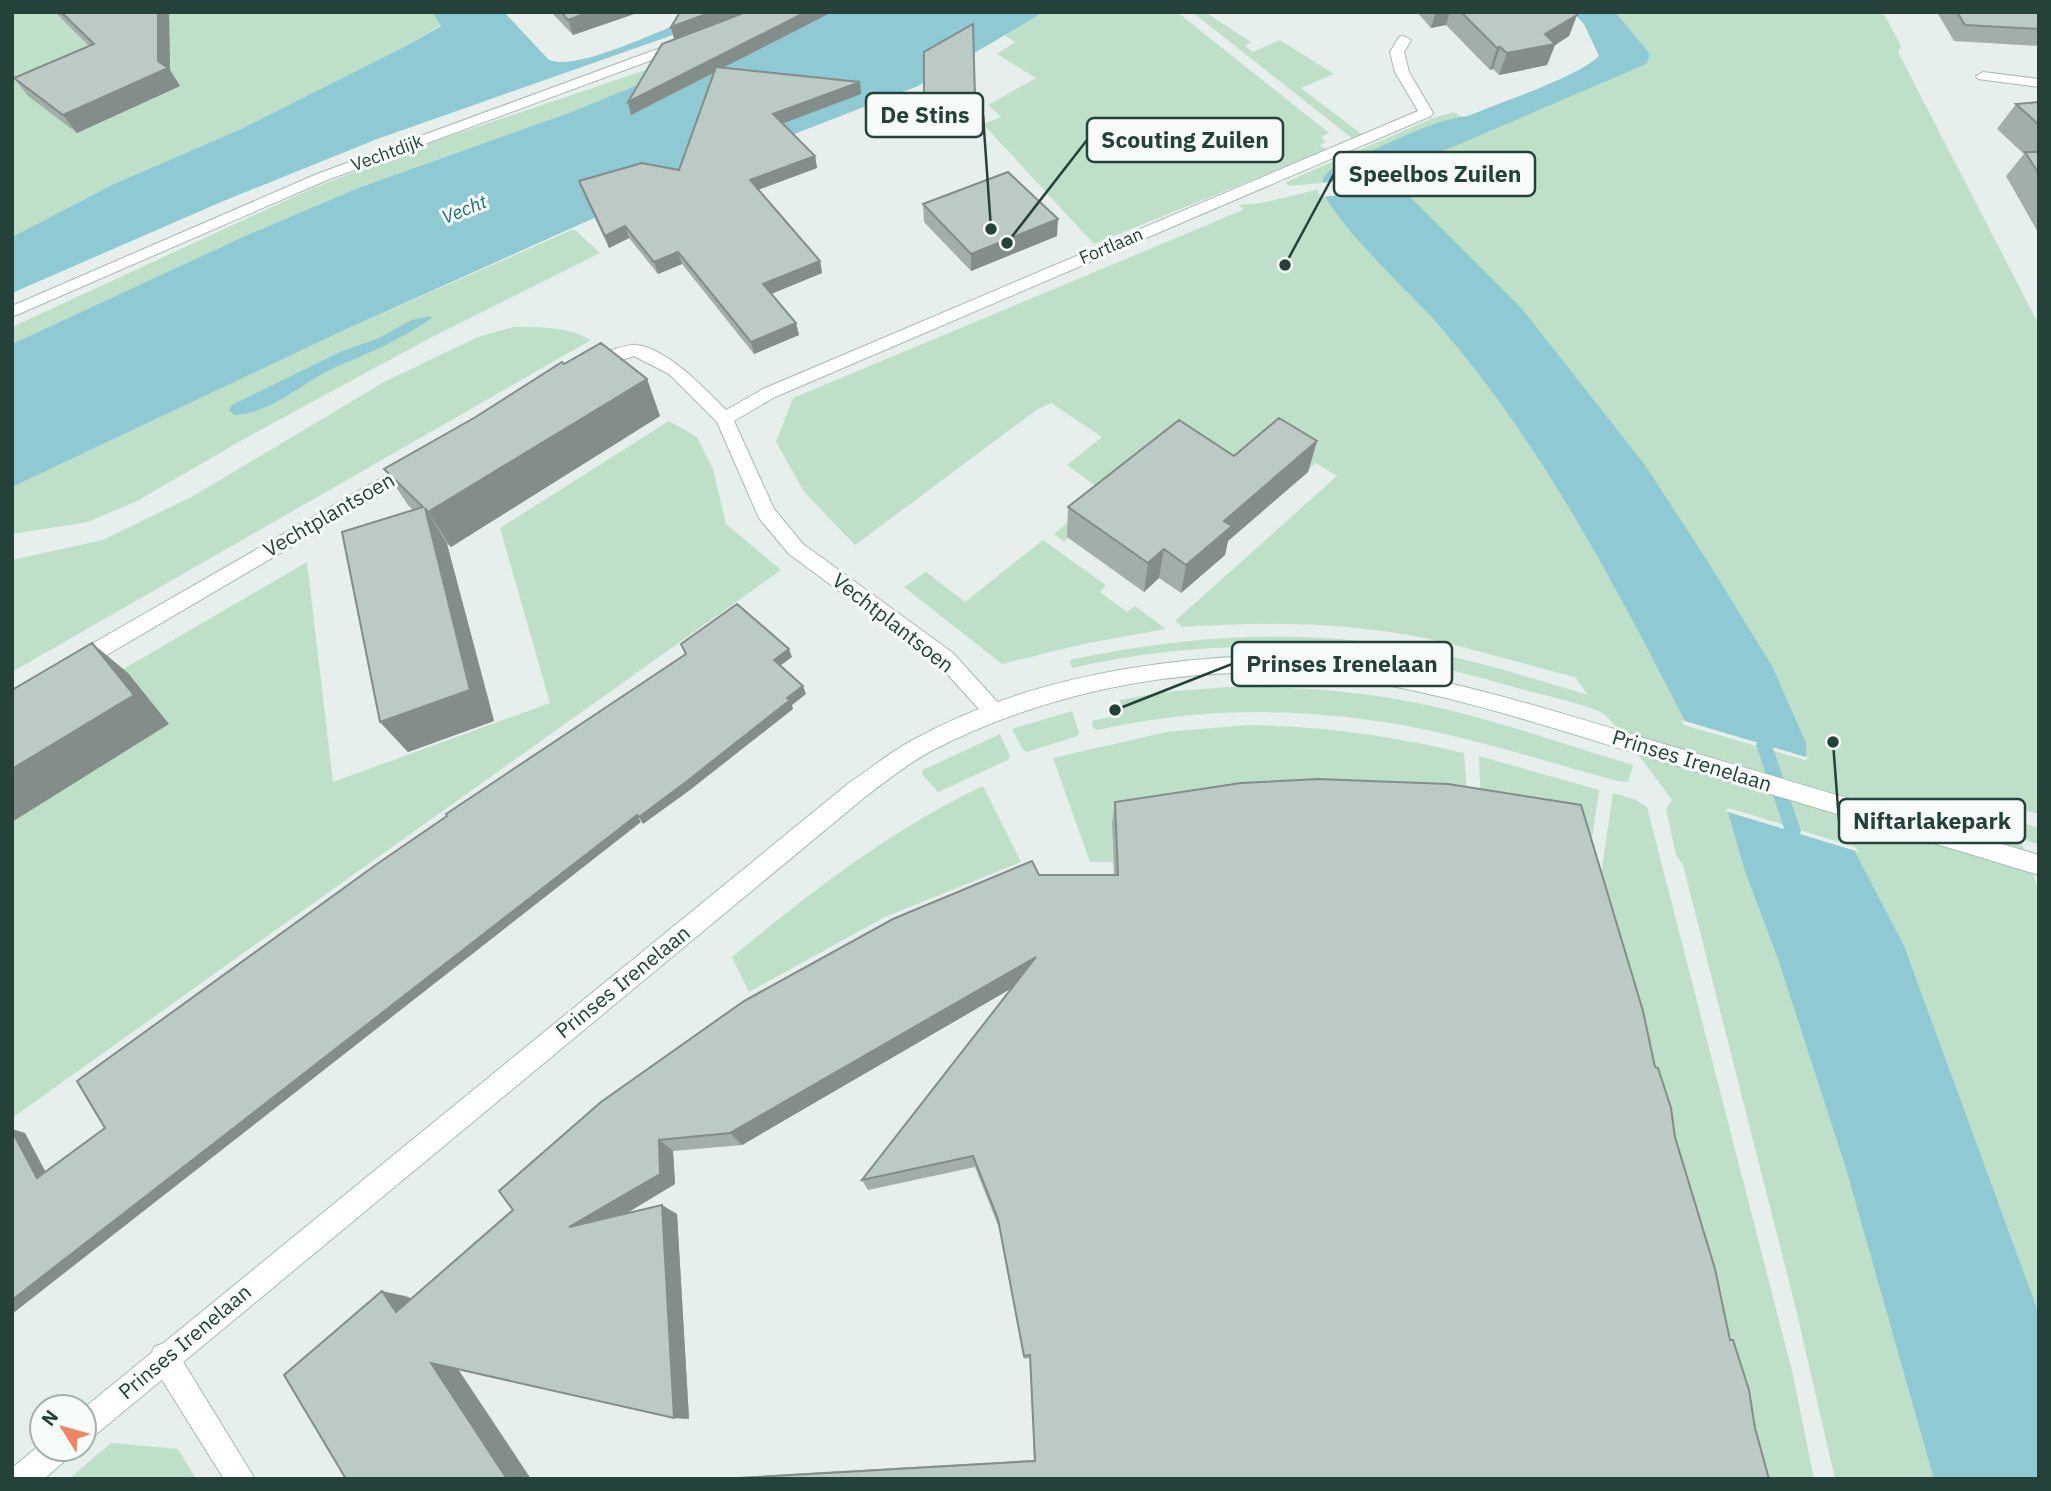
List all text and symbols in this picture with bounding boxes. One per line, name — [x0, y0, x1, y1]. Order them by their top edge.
callout: De Stins — [866, 93, 983, 137]
text: De Stins — [880, 99, 970, 129]
callout: Scouting Zuilen — [1087, 118, 1283, 162]
text: Scouting Zuilen — [1101, 124, 1269, 154]
street label: Vechtdijk — [348, 129, 426, 176]
callout: Speelbos Zuilen — [1334, 152, 1535, 196]
text: Speelbos Zuilen — [1349, 158, 1521, 188]
water label: Vecht — [438, 189, 491, 229]
street label: Fortlaan — [1075, 222, 1146, 269]
street label: Vechtplantsoen — [258, 465, 399, 563]
street label: Vechtplantsoen — [827, 566, 960, 679]
callout: Prinses Irenelaan — [1232, 642, 1452, 686]
text: Prinses Irenelaan — [1246, 648, 1438, 678]
street label: Prinses Irenelaan — [1609, 722, 1775, 798]
callout: Niftarlakepark — [1839, 799, 2025, 843]
text: Niftarlakepark — [1853, 805, 2012, 835]
street label: Prinses Irenelaan — [549, 918, 695, 1044]
street label: Prinses Irenelaan — [112, 1277, 257, 1405]
north arrow — [28, 1393, 98, 1463]
text: N — [36, 1405, 63, 1430]

